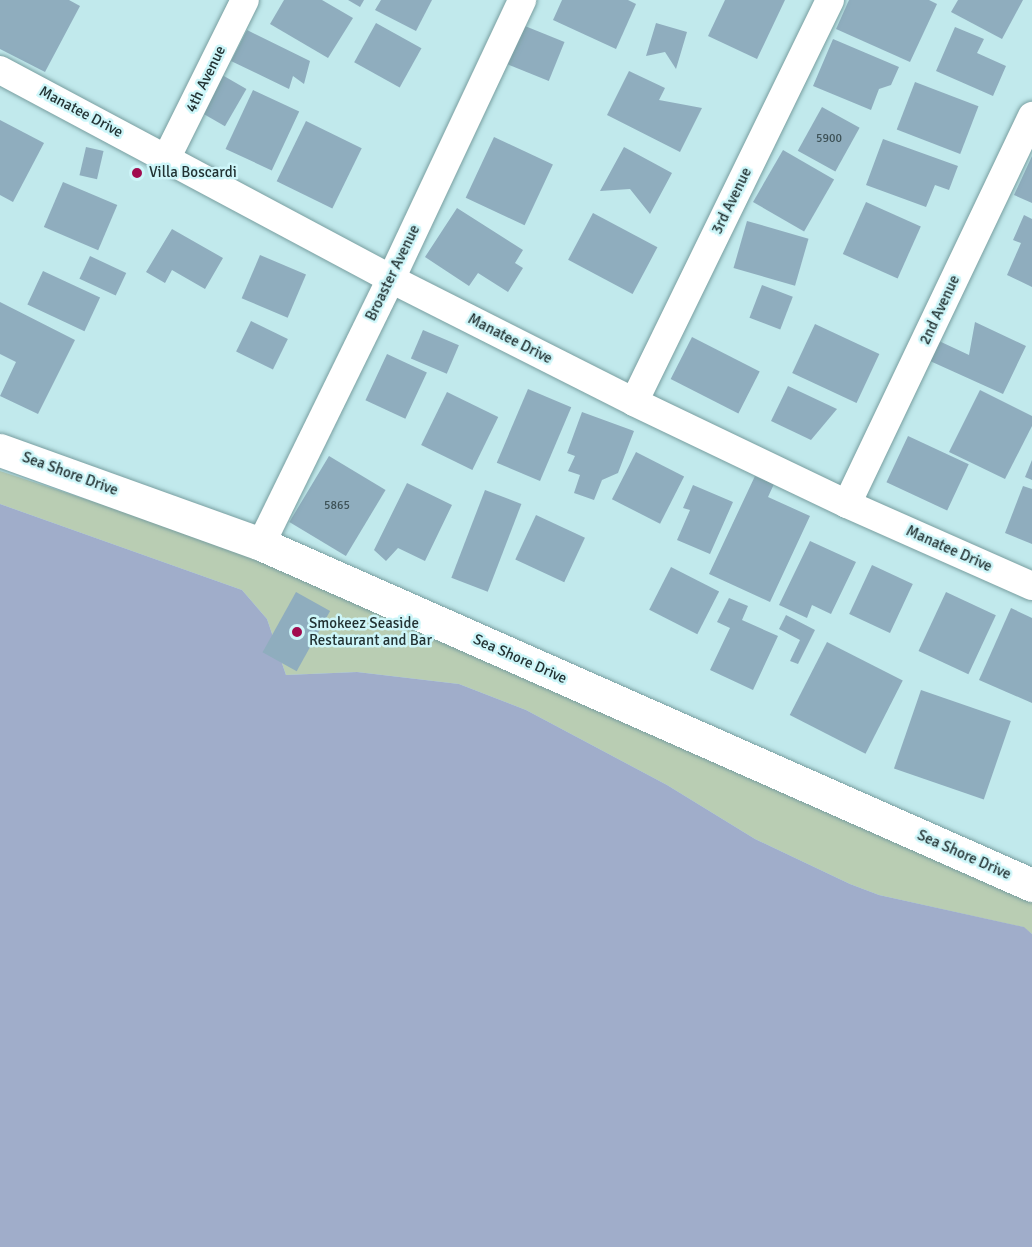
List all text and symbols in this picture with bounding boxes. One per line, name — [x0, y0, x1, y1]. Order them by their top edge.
street label: 4th Avenue — [182, 43, 230, 115]
street label: Manatee Drive — [36, 82, 126, 142]
house number: 5900 — [816, 132, 842, 146]
place label: Villa Boscardi — [149, 164, 237, 182]
street label: 3rd Avenue — [708, 165, 756, 237]
marker: Villa Boscardi — [130, 166, 144, 180]
street label: Broaster Avenue — [362, 222, 424, 324]
street label: 2nd Avenue — [916, 272, 964, 348]
street label: Manatee Drive — [465, 310, 555, 368]
street label: Sea Shore Drive — [20, 448, 120, 500]
house number: 5865 — [324, 499, 350, 513]
street label: Manatee Drive — [903, 522, 995, 576]
place label: Smokeez Seaside Restaurant and Bar — [309, 614, 432, 649]
marker: Smokeez Seaside Restaurant and Bar — [290, 625, 304, 639]
street label: Sea Shore Drive — [470, 630, 570, 688]
street label: Sea Shore Drive — [914, 826, 1014, 884]

